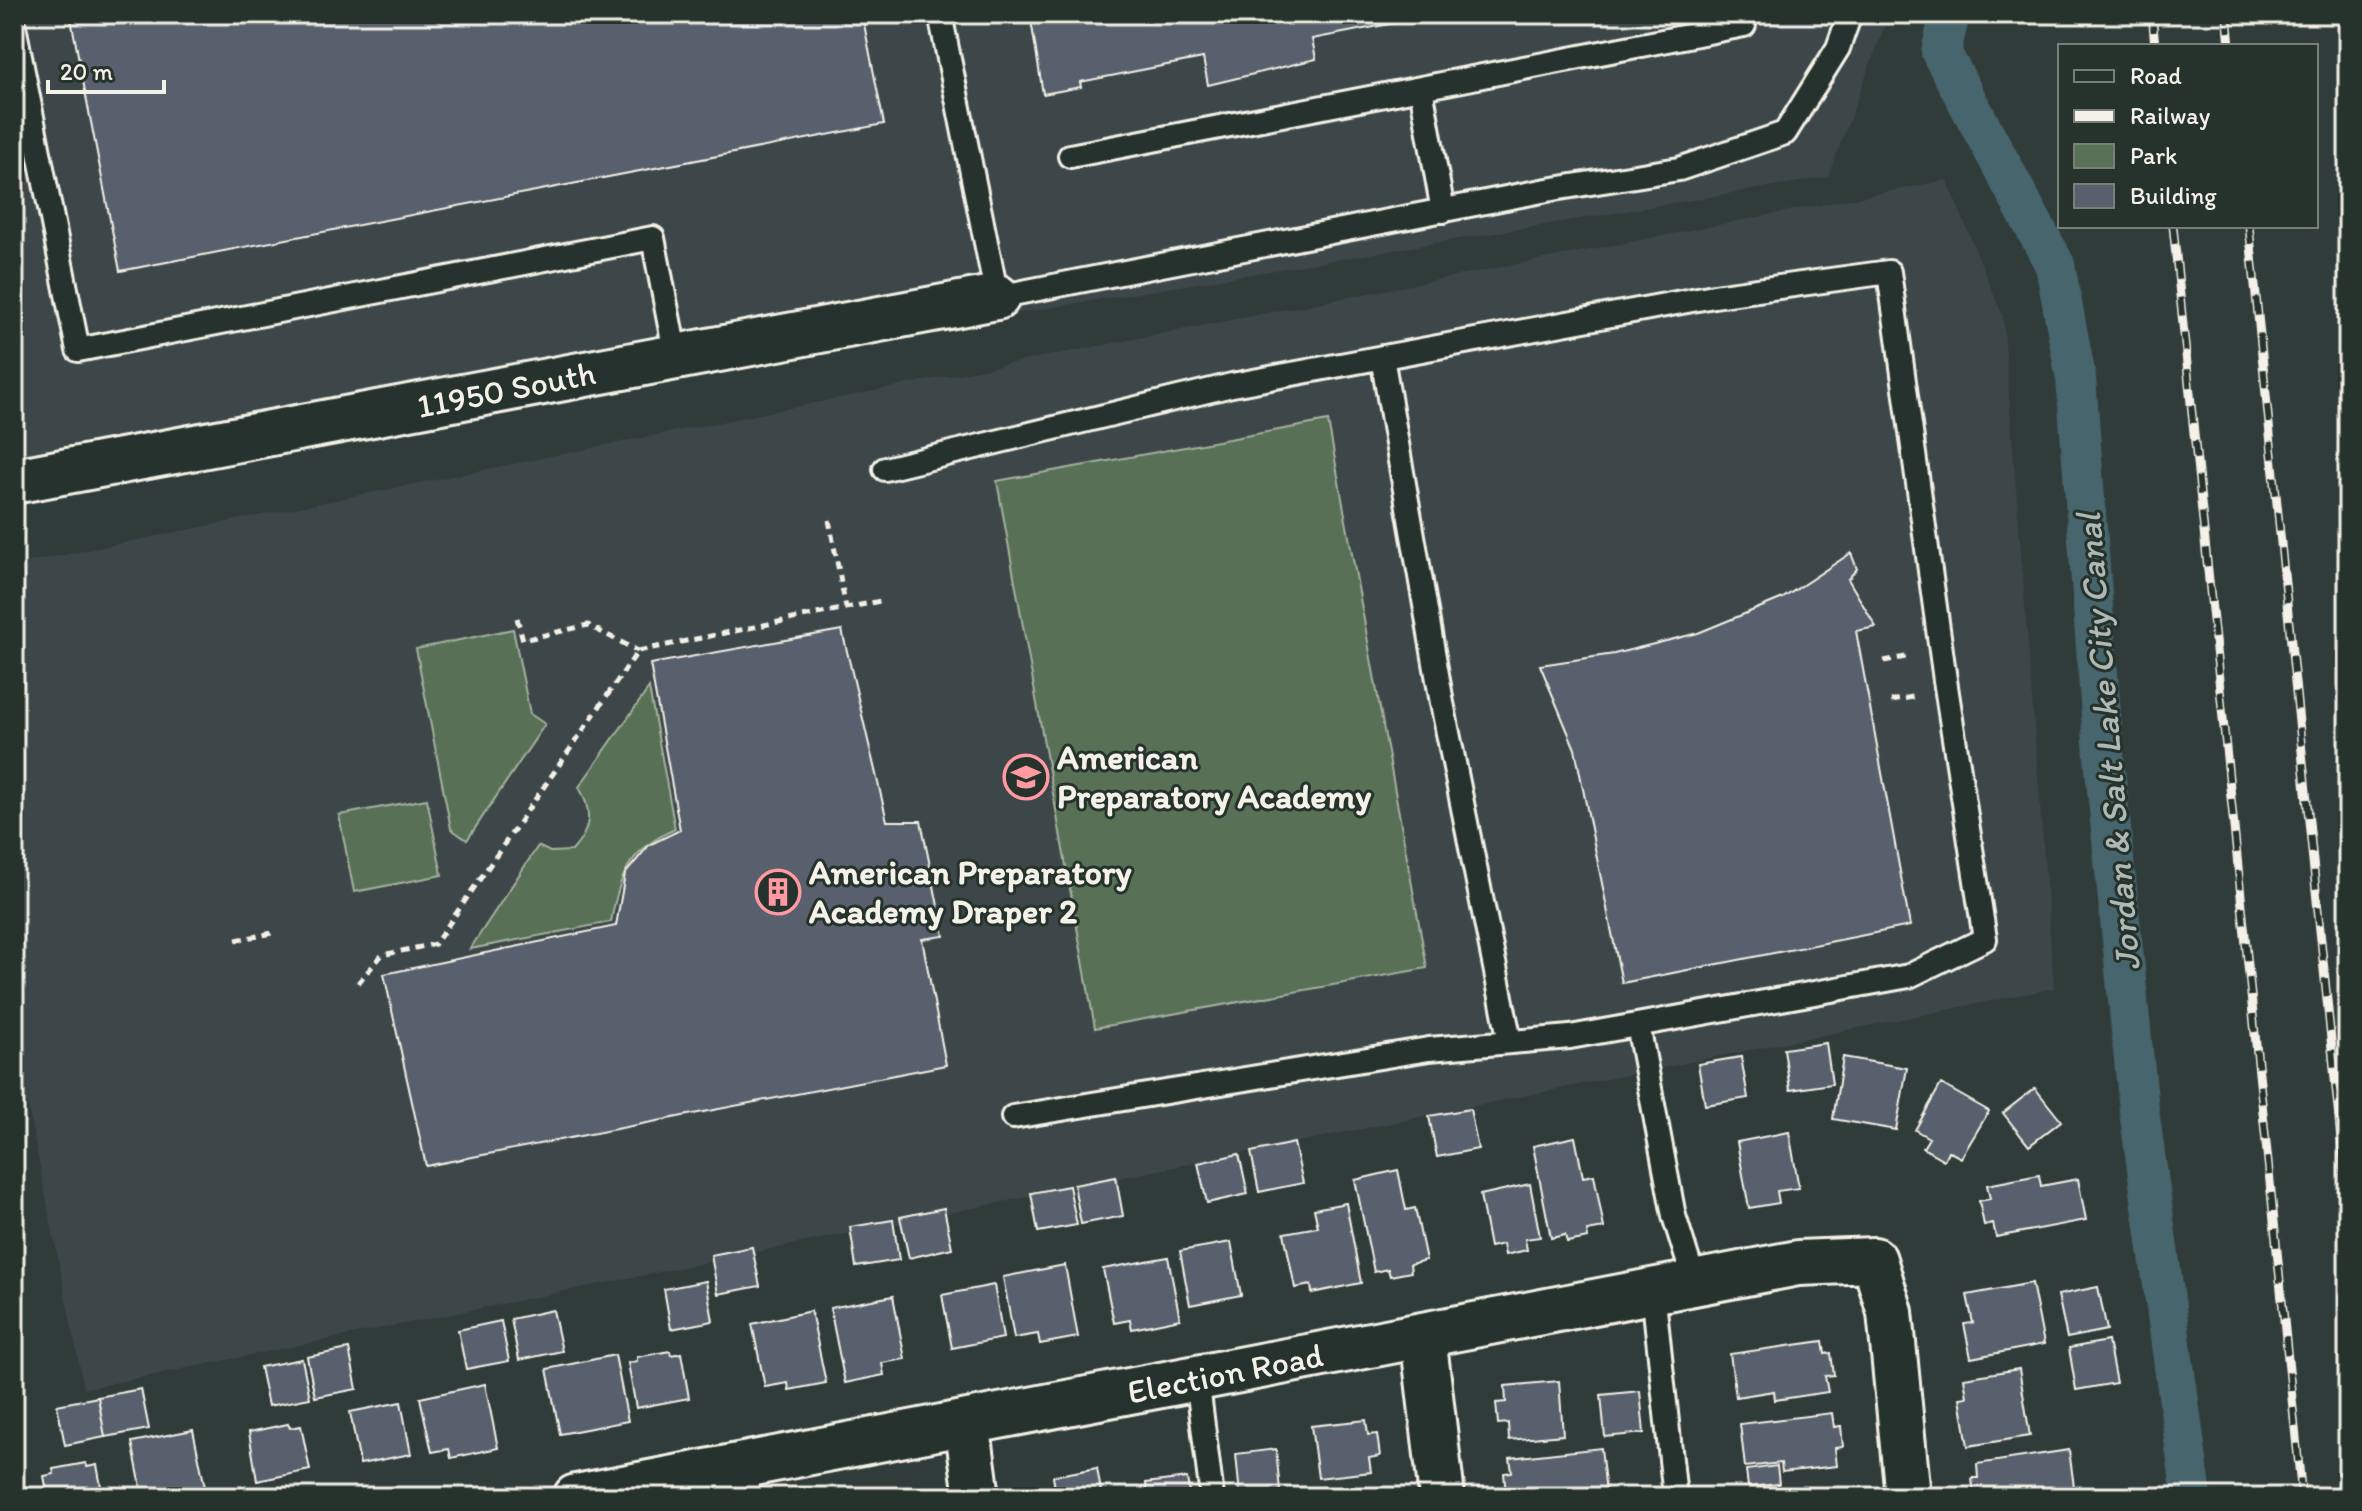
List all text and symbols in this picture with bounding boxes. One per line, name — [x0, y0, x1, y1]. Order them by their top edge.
scale bar — [48, 44, 164, 94]
legend — [2058, 44, 2318, 228]
text: 20 m — [60, 57, 113, 86]
text: Road — [2130, 61, 2182, 90]
text: Railway — [2130, 101, 2211, 130]
text: Park — [2130, 141, 2177, 170]
text: Building — [2130, 181, 2217, 210]
street label: 11950 South — [413, 352, 599, 427]
water label: Jordan & Salt Lake City Canal — [2066, 509, 2149, 972]
place label: American Preparatory Academy — [1057, 737, 1372, 817]
school or university icon: American Preparatory Academy — [1002, 753, 1050, 801]
place label: American Preparatory Academy Draper 2 — [809, 852, 1132, 932]
building icon: American Preparatory Academy Draper 2 — [754, 868, 802, 916]
street label: Election Road — [1124, 1334, 1326, 1413]

